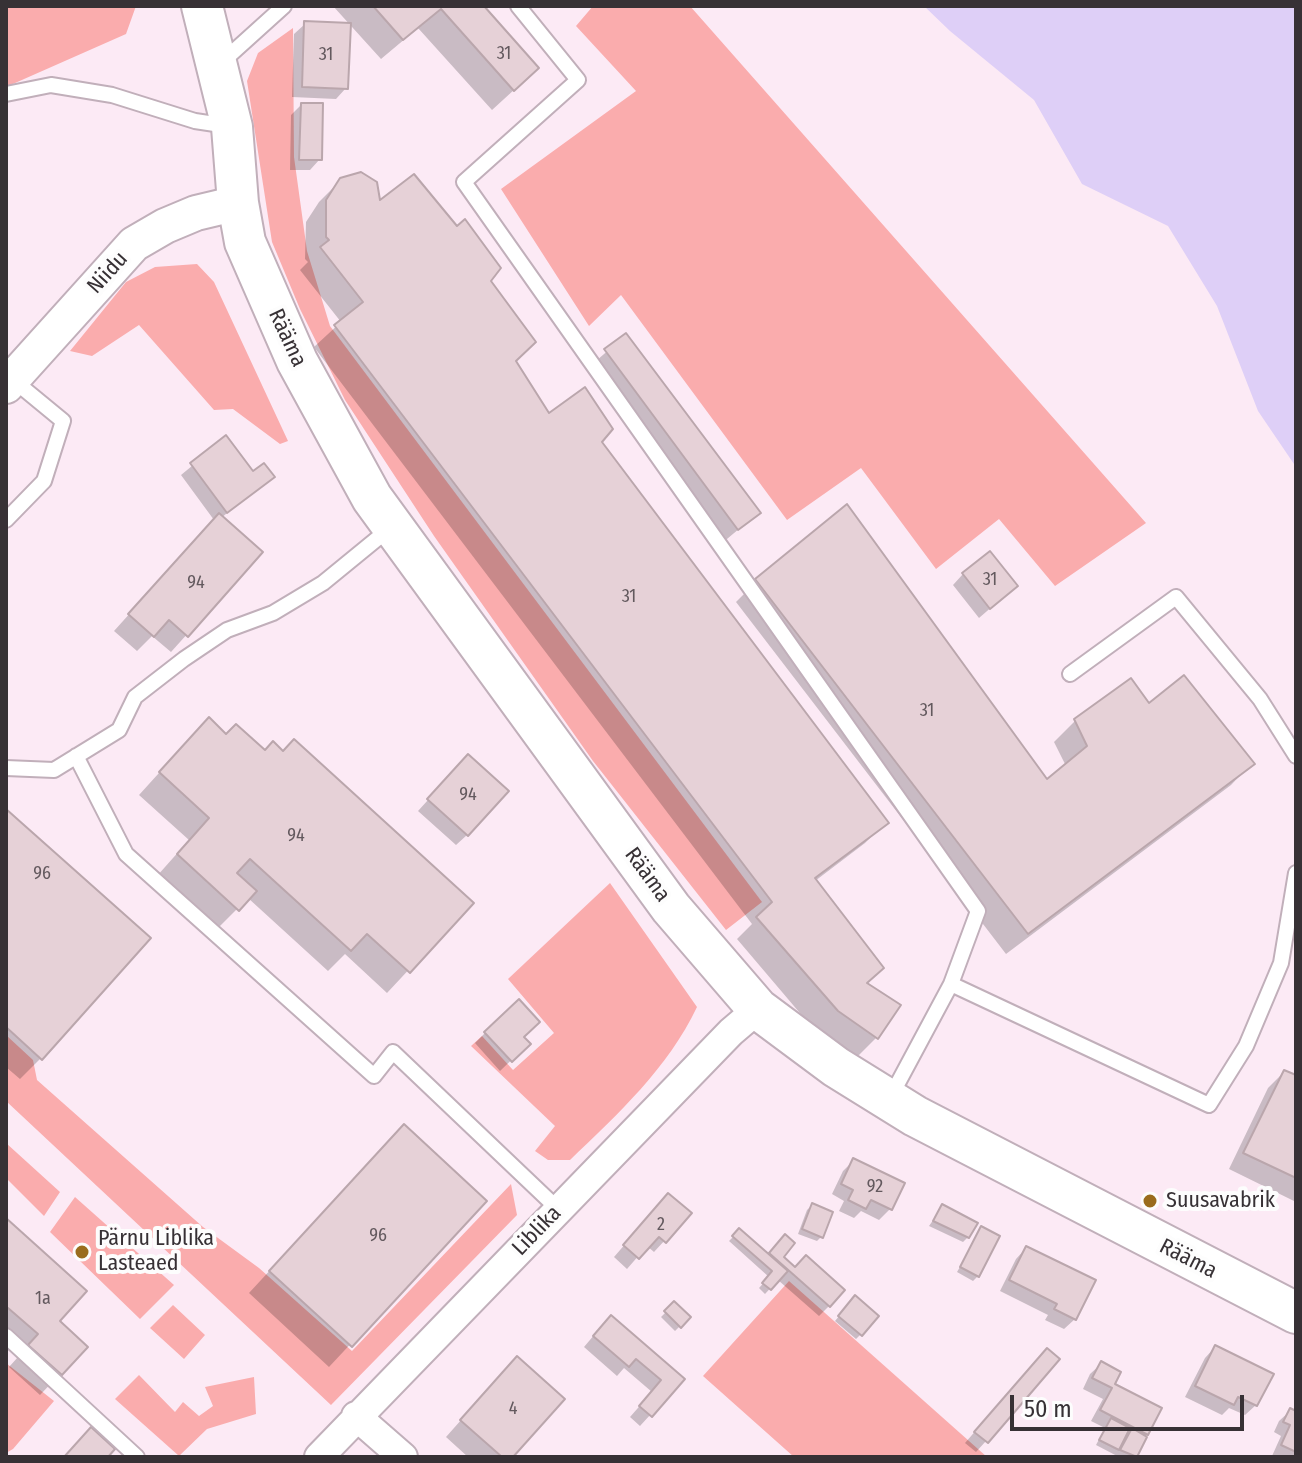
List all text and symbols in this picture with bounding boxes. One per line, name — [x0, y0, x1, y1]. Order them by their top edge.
house number: 31 — [497, 43, 511, 65]
house number: 31 — [319, 44, 333, 66]
street label: Niidu — [82, 246, 134, 300]
street label: Rääma — [262, 305, 312, 371]
house number: 31 — [983, 569, 997, 591]
house number: 94 — [187, 572, 205, 594]
house number: 31 — [622, 586, 636, 608]
house number: 31 — [920, 700, 934, 722]
house number: 94 — [459, 784, 477, 806]
house number: 94 — [287, 825, 305, 847]
street label: Rääma — [618, 843, 676, 907]
house number: 96 — [33, 863, 51, 885]
house number: 92 — [867, 1176, 883, 1198]
place label: Suusavabrik — [1166, 1188, 1275, 1214]
marker: Suusavabrik — [1141, 1192, 1159, 1210]
street label: Liblika — [507, 1201, 567, 1261]
house number: 2 — [657, 1214, 665, 1236]
house number: 96 — [369, 1225, 387, 1247]
place label: Pärnu Liblika Lasteaed — [98, 1226, 214, 1278]
street label: Rääma — [1155, 1233, 1221, 1285]
marker: Pärnu Liblika Lasteaed — [73, 1243, 91, 1261]
house number: 1a — [35, 1288, 51, 1310]
scale bar — [1014, 1379, 1248, 1429]
text: 50 m — [1024, 1395, 1072, 1423]
house number: 4 — [509, 1398, 517, 1420]

